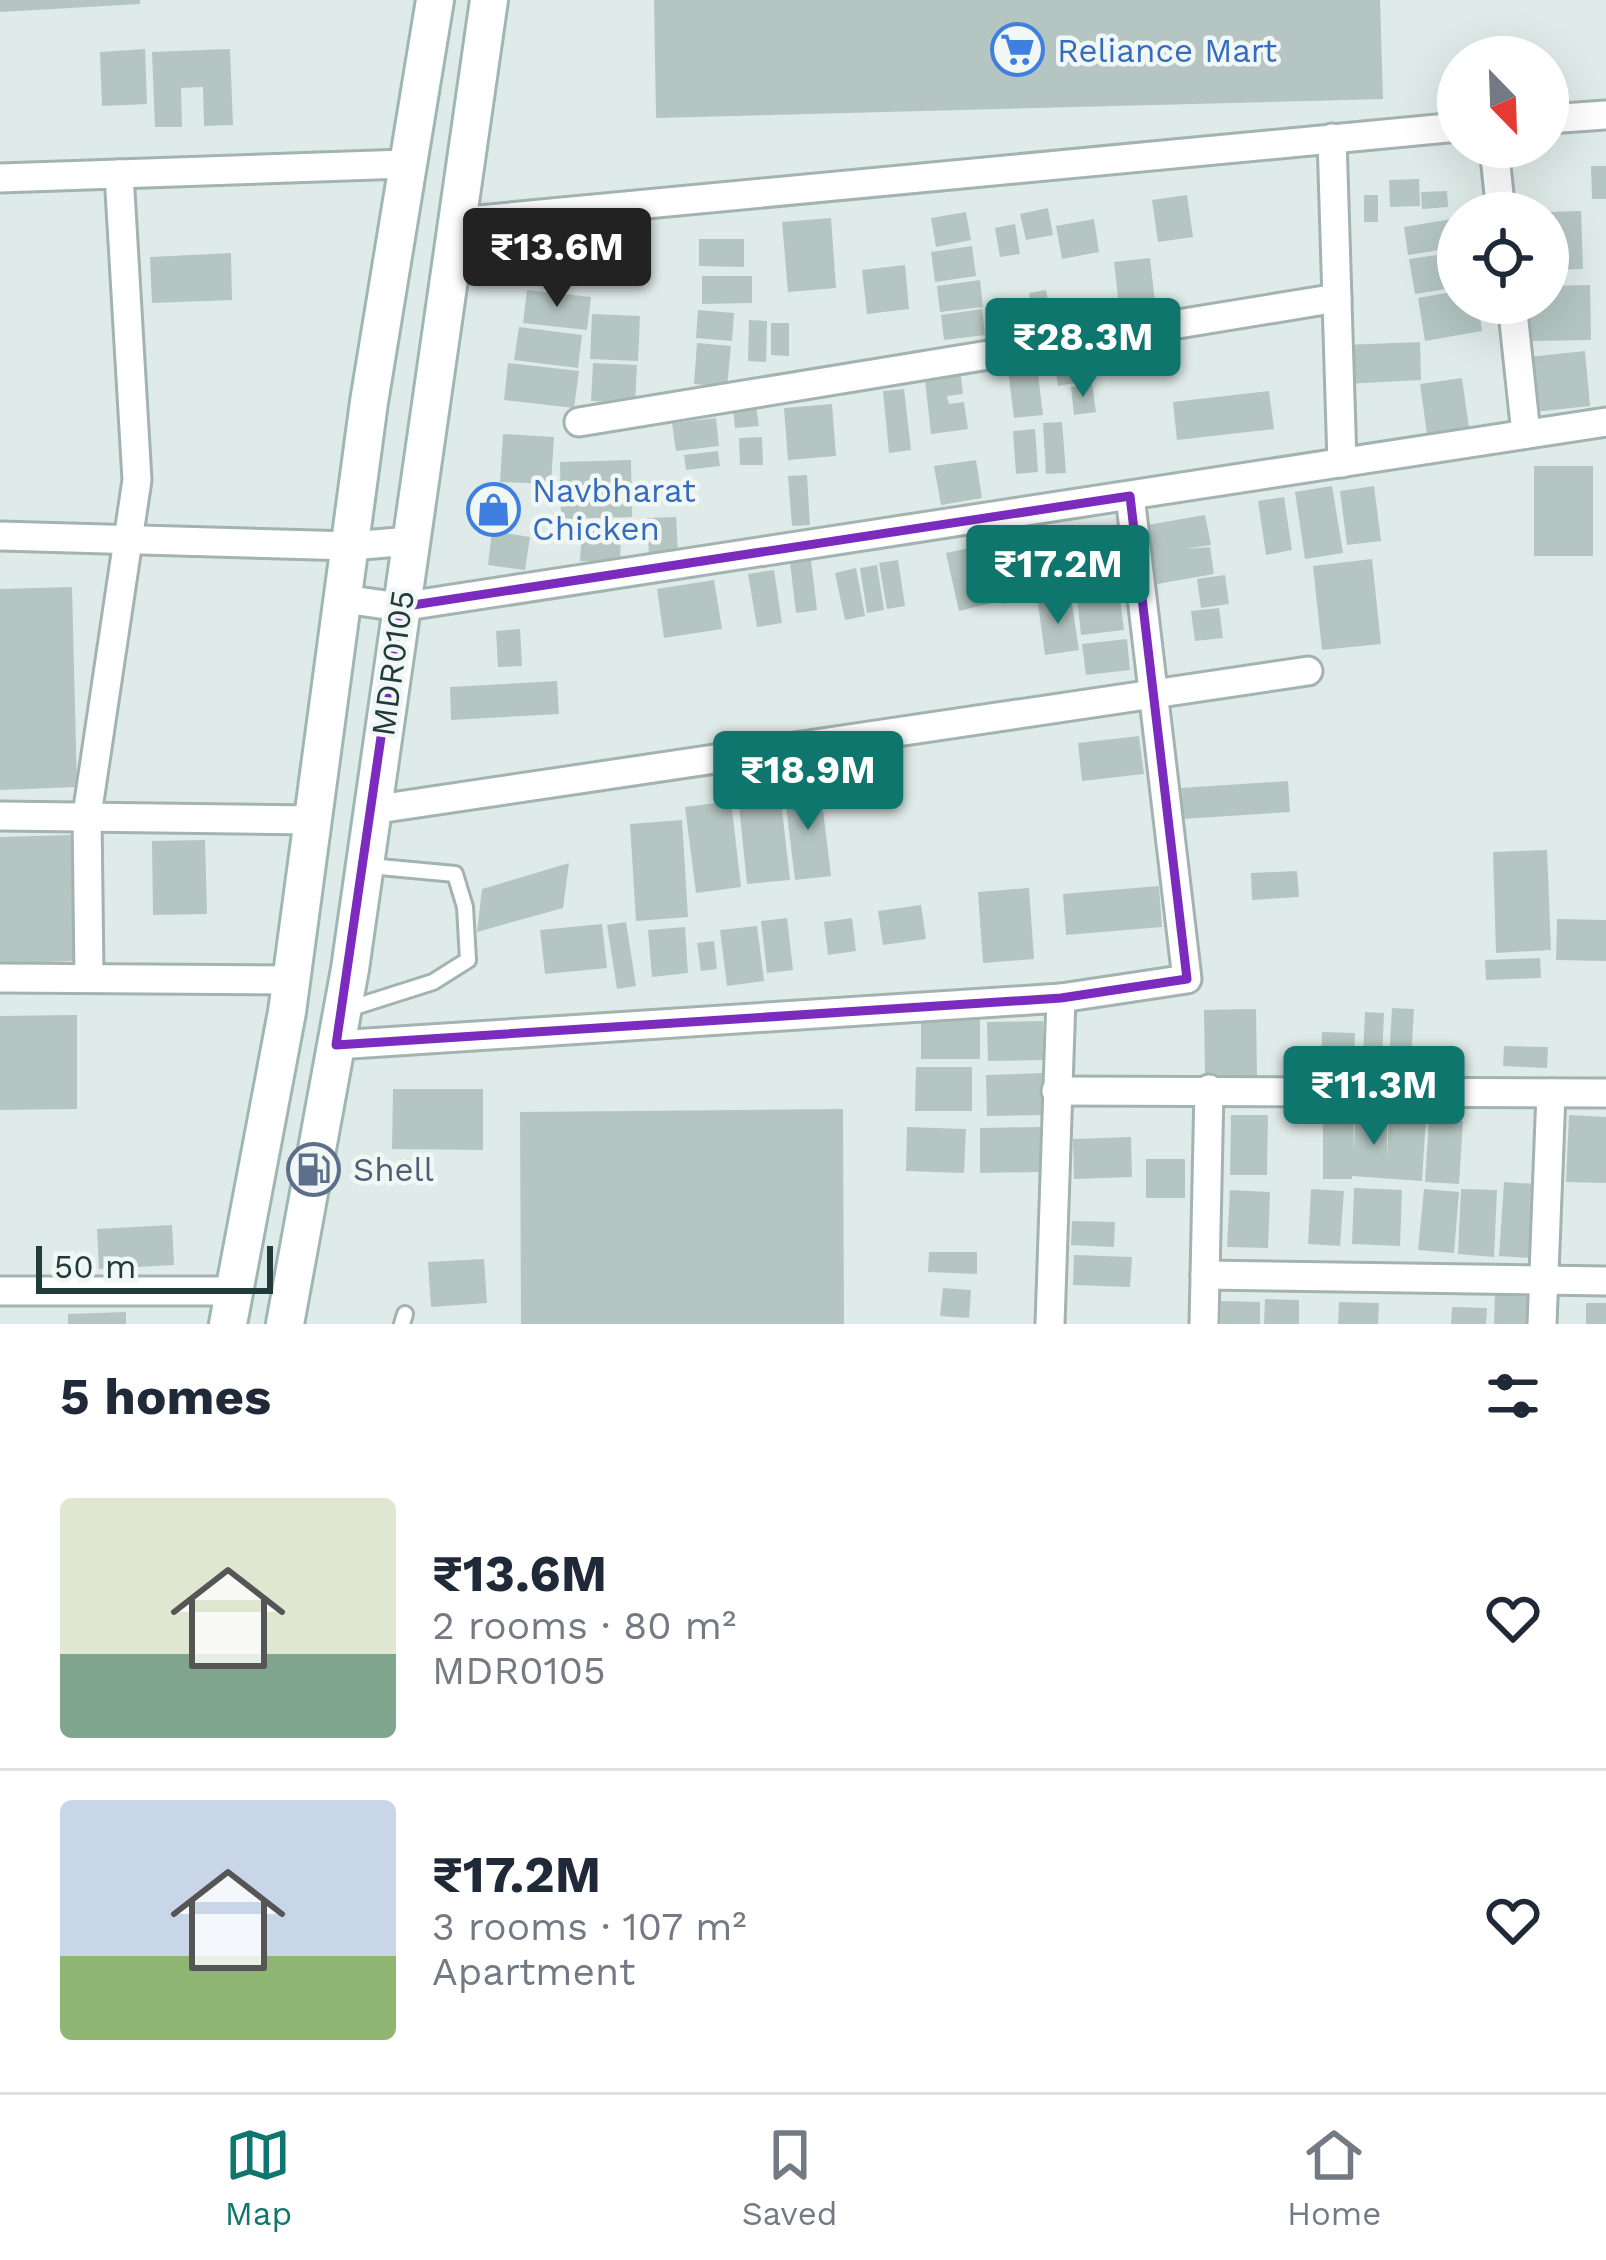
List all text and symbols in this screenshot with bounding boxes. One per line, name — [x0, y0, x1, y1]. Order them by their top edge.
supermarket icon: Reliance Mart — [990, 22, 1046, 78]
place label: Reliance Mart — [1057, 31, 1277, 70]
north arrow — [1437, 36, 1569, 168]
map controls — [1437, 36, 1569, 324]
button: locate — [1437, 192, 1569, 324]
pin: ₹13.6M — [459, 208, 655, 310]
text: ₹13.6M — [490, 224, 624, 269]
pin: ₹28.3M — [985, 298, 1181, 400]
text: ₹28.3M — [1012, 314, 1154, 359]
place label: Navbharat Chicken — [532, 471, 696, 548]
shop icon: Navbharat Chicken — [465, 481, 521, 537]
pin: ₹17.2M — [960, 525, 1156, 627]
text: ₹17.2M — [993, 541, 1123, 586]
street label: MDR0105 — [363, 588, 422, 739]
pin: ₹18.9M — [710, 731, 906, 833]
text: ₹18.9M — [740, 747, 876, 792]
pin: ₹11.3M — [1276, 1046, 1472, 1148]
text: ₹11.3M — [1311, 1062, 1437, 1107]
fuel station icon: Shell — [286, 1141, 342, 1197]
place label: Shell — [353, 1150, 434, 1189]
scale bar — [36, 1240, 273, 1293]
text: 50 m — [54, 1247, 136, 1286]
icon: filters — [1480, 1363, 1546, 1429]
text: 5 homes — [60, 1367, 271, 1426]
text: ₹13.6M — [432, 1544, 607, 1603]
icon: home — [156, 1546, 300, 1690]
icon: heart — [1480, 1585, 1546, 1651]
text: 2 rooms · 80 m² — [432, 1603, 736, 1648]
text: MDR0105 — [432, 1648, 606, 1693]
text: ₹17.2M — [432, 1845, 601, 1904]
icon: home — [156, 1848, 300, 1992]
icon: heart — [1480, 1887, 1546, 1953]
text: 3 rooms · 107 m² — [432, 1904, 747, 1949]
text: Apartment — [432, 1949, 635, 1994]
tab: Map — [225, 2122, 292, 2233]
tab: Saved — [742, 2122, 837, 2233]
tab: Home — [1287, 2122, 1381, 2233]

